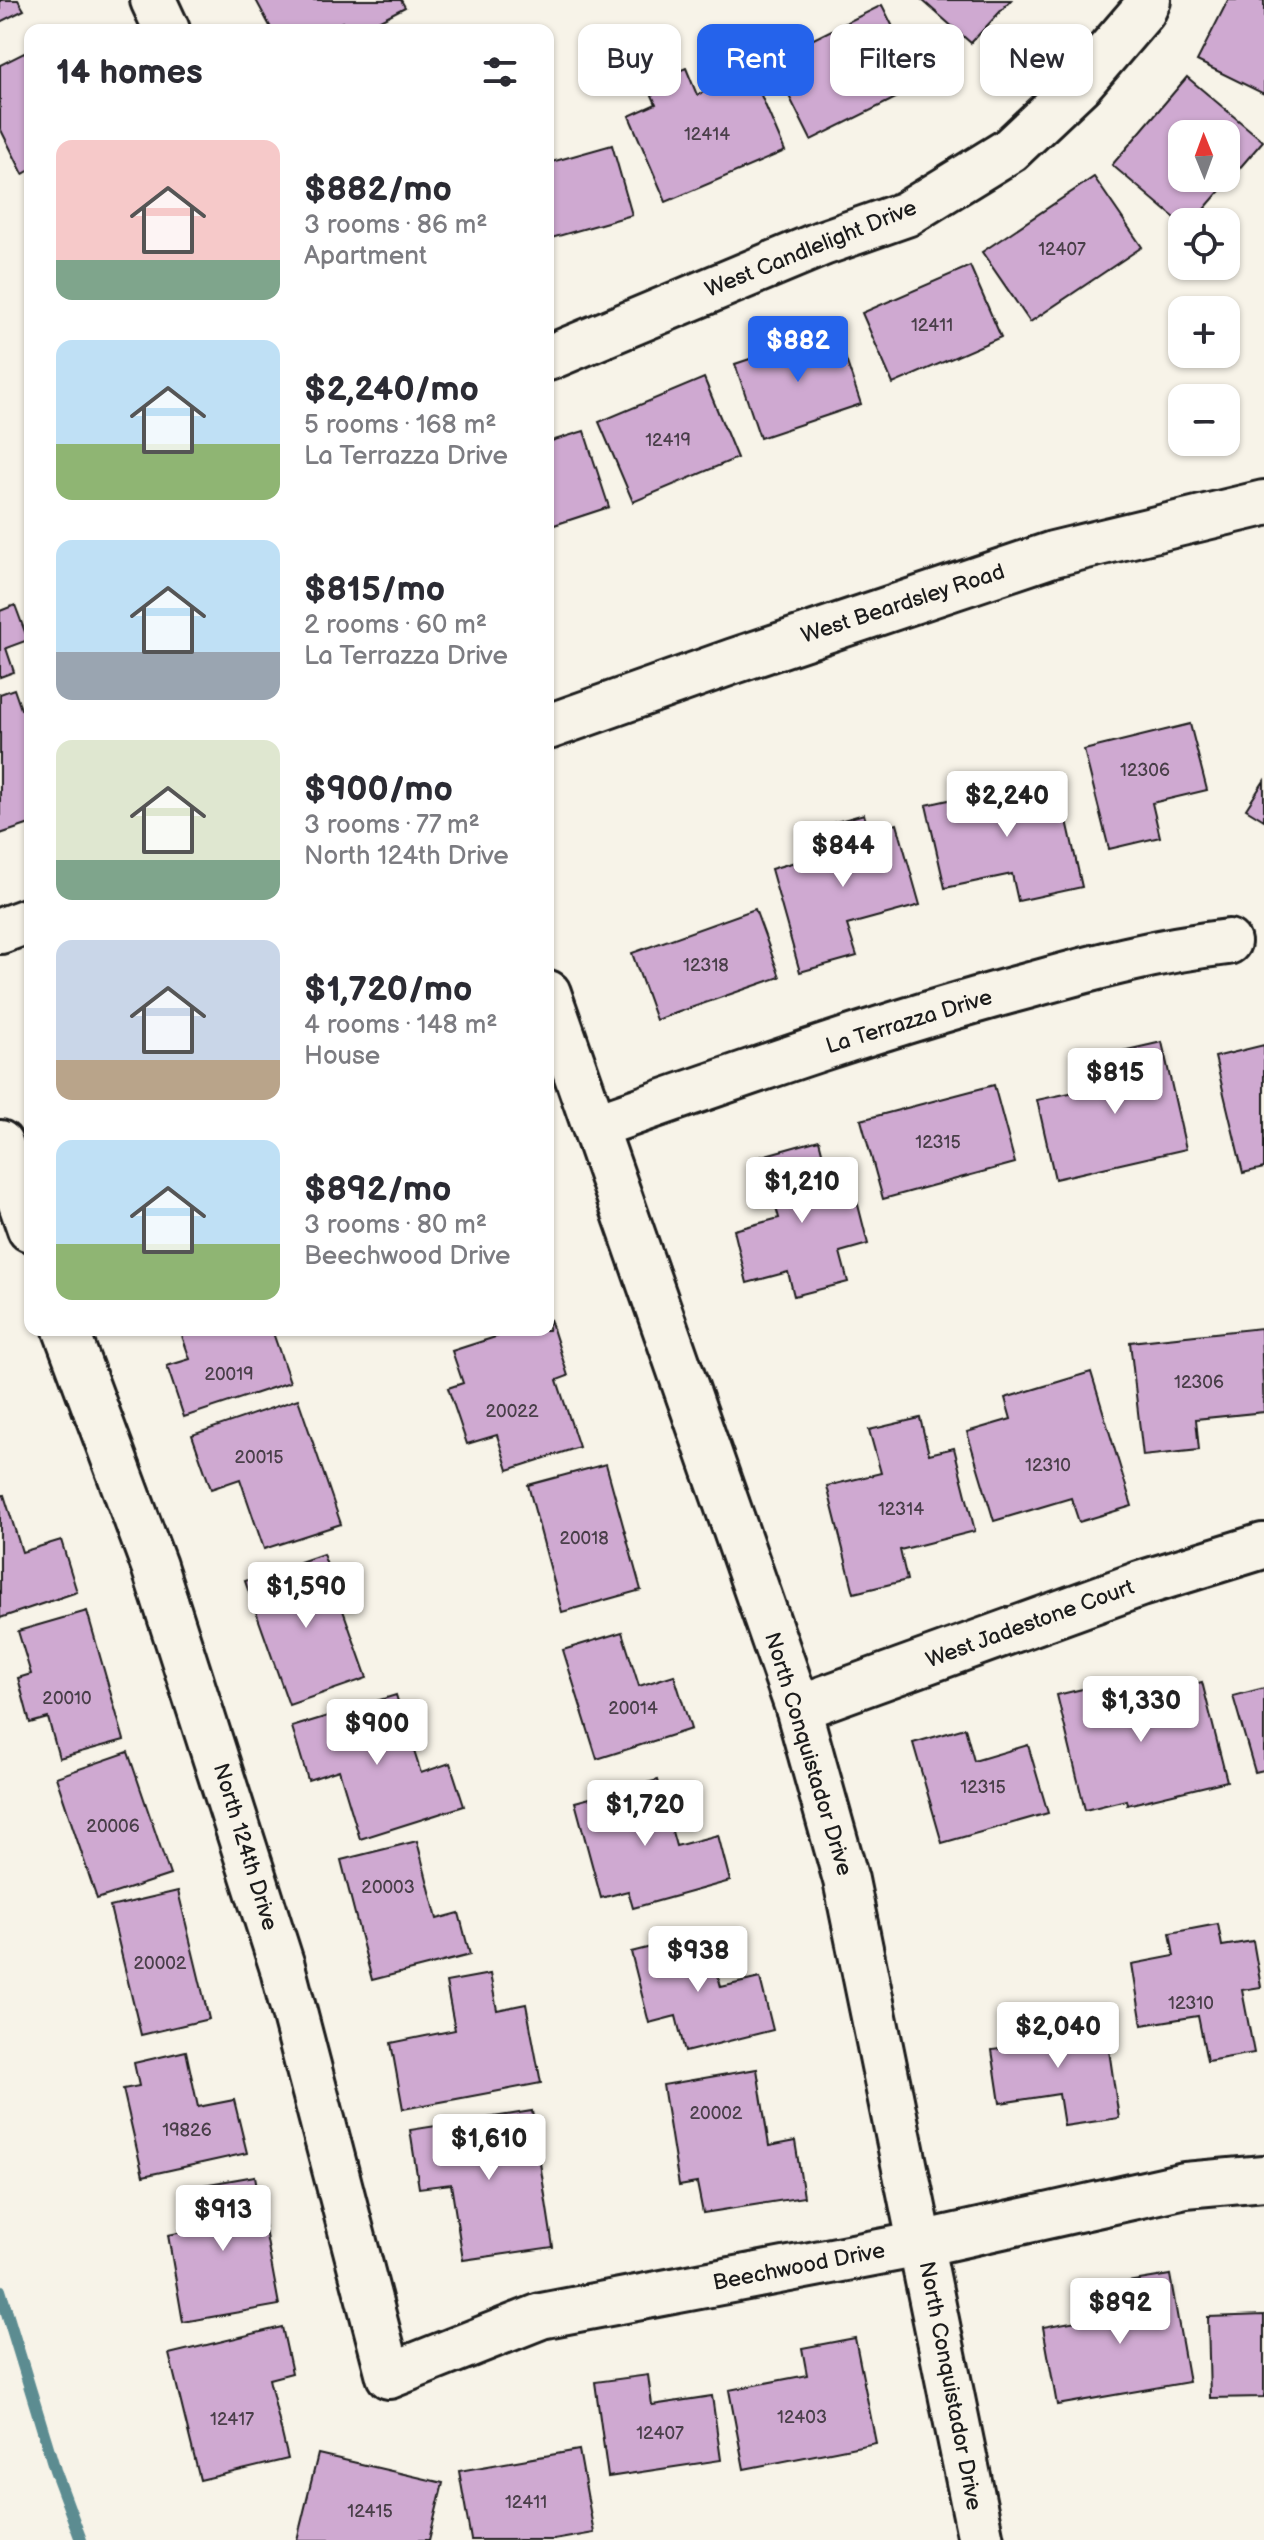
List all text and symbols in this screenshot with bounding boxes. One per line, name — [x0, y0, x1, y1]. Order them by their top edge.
chip: Buy — [578, 24, 681, 96]
chip: Rent — [697, 24, 814, 96]
chip: Filters — [830, 24, 964, 96]
chip: New — [980, 24, 1093, 96]
icon: filters — [478, 50, 522, 94]
text: 14 homes — [56, 52, 203, 93]
north arrow — [1168, 120, 1240, 192]
map controls — [1168, 120, 1240, 456]
house number: 12414 — [684, 124, 730, 145]
text: $882/mo — [304, 169, 452, 210]
icon: home — [120, 172, 216, 268]
street label: West Candlelight Drive — [701, 194, 921, 304]
button: locate — [1168, 208, 1240, 280]
text: 3 rooms · 86 m² — [304, 210, 488, 241]
house number: 12407 — [1038, 239, 1086, 260]
text: Apartment — [304, 241, 427, 272]
button: + — [1168, 296, 1240, 368]
house number: 12411 — [911, 315, 953, 336]
pin: $882 — [751, 316, 845, 384]
text: $882 — [766, 326, 830, 357]
text: $2,240/mo — [304, 369, 479, 410]
icon: home — [120, 372, 216, 468]
button: − — [1168, 384, 1240, 456]
text: 5 rooms · 168 m² — [304, 410, 497, 441]
house number: 12419 — [645, 430, 691, 451]
text: La Terrazza Drive — [304, 441, 508, 472]
street label: West Beardsley Road — [798, 558, 1008, 650]
text: $815/mo — [304, 569, 445, 610]
icon: home — [120, 572, 216, 668]
text: 2 rooms · 60 m² — [304, 610, 487, 641]
text: La Terrazza Drive — [304, 641, 508, 672]
house number: 12306 — [1120, 760, 1170, 781]
text: $900/mo — [304, 769, 453, 810]
pin: $2,240 — [942, 771, 1072, 839]
icon: home — [120, 772, 216, 868]
text: $2,240 — [965, 781, 1049, 812]
text: 3 rooms · 77 m² — [304, 810, 480, 841]
pin: $844 — [796, 821, 890, 889]
text: $844 — [811, 831, 875, 862]
text: North 124th Drive — [304, 841, 509, 872]
house number: 12318 — [683, 955, 729, 976]
text: $1,720/mo — [304, 969, 472, 1010]
icon: home — [120, 972, 216, 1068]
street label: La Terrazza Drive — [823, 984, 995, 1060]
text: 4 rooms · 148 m² — [304, 1010, 497, 1041]
text: House — [304, 1041, 380, 1072]
pin: $815 — [1068, 1048, 1162, 1116]
text: $815 — [1086, 1058, 1144, 1089]
house number: 12315 — [915, 1132, 961, 1153]
pin: $1,210 — [737, 1157, 867, 1225]
text: $1,210 — [764, 1167, 840, 1198]
text: $892/mo — [304, 1169, 451, 1210]
icon: home — [120, 1172, 216, 1268]
text: 3 rooms · 80 m² — [304, 1210, 487, 1241]
text: Beechwood Drive — [304, 1241, 511, 1272]
house number: 20019 — [204, 1364, 254, 1385]
house number: 12306 — [1174, 1372, 1224, 1393]
house number: 20022 — [485, 1401, 539, 1422]
house number: 20015 — [234, 1447, 284, 1468]
house number: 12310 — [1025, 1455, 1071, 1476]
house number: 12314 — [878, 1499, 924, 1520]
house number: 20018 — [559, 1528, 609, 1549]
pin: $1,590 — [241, 1562, 371, 1630]
text: $1,590 — [266, 1572, 346, 1603]
street label: West Jadestone Court — [922, 1574, 1138, 1674]
street label: North Conquistador Drive — [758, 1629, 858, 1879]
pin: $1,330 — [1076, 1676, 1206, 1744]
text: $1,330 — [1101, 1686, 1181, 1717]
house number: 20010 — [42, 1688, 92, 1709]
house number: 20014 — [608, 1698, 658, 1719]
pin: $900 — [330, 1699, 424, 1767]
text: $900 — [345, 1709, 409, 1740]
street label: North 124th Drive — [207, 1760, 283, 1934]
house number: 12315 — [960, 1777, 1006, 1798]
pin: $1,720 — [580, 1780, 710, 1848]
text: $1,720 — [605, 1790, 685, 1821]
house number: 20006 — [86, 1816, 140, 1837]
house number: 20003 — [361, 1877, 415, 1898]
pin: $938 — [651, 1926, 745, 1994]
text: $938 — [666, 1936, 730, 1967]
house number: 20002 — [134, 1953, 187, 1974]
house number: 12310 — [1168, 1993, 1214, 2014]
pin: $2,040 — [993, 2002, 1123, 2070]
text: $2,040 — [1015, 2012, 1101, 2043]
house number: 20002 — [690, 2103, 743, 2124]
pin: $1,610 — [424, 2114, 554, 2182]
house number: 19826 — [162, 2120, 212, 2141]
text: $1,610 — [451, 2124, 527, 2155]
pin: $913 — [176, 2185, 270, 2253]
text: $913 — [194, 2195, 252, 2226]
street label: Beechwood Drive — [711, 2237, 887, 2297]
street label: North Conquistador Drive — [913, 2259, 987, 2513]
pin: $892 — [1073, 2278, 1167, 2346]
text: $892 — [1088, 2288, 1152, 2319]
house number: 12403 — [777, 2407, 827, 2428]
house number: 12417 — [210, 2409, 254, 2430]
house number: 12407 — [636, 2423, 684, 2444]
house number: 12411 — [505, 2492, 547, 2513]
house number: 12415 — [347, 2501, 393, 2522]

